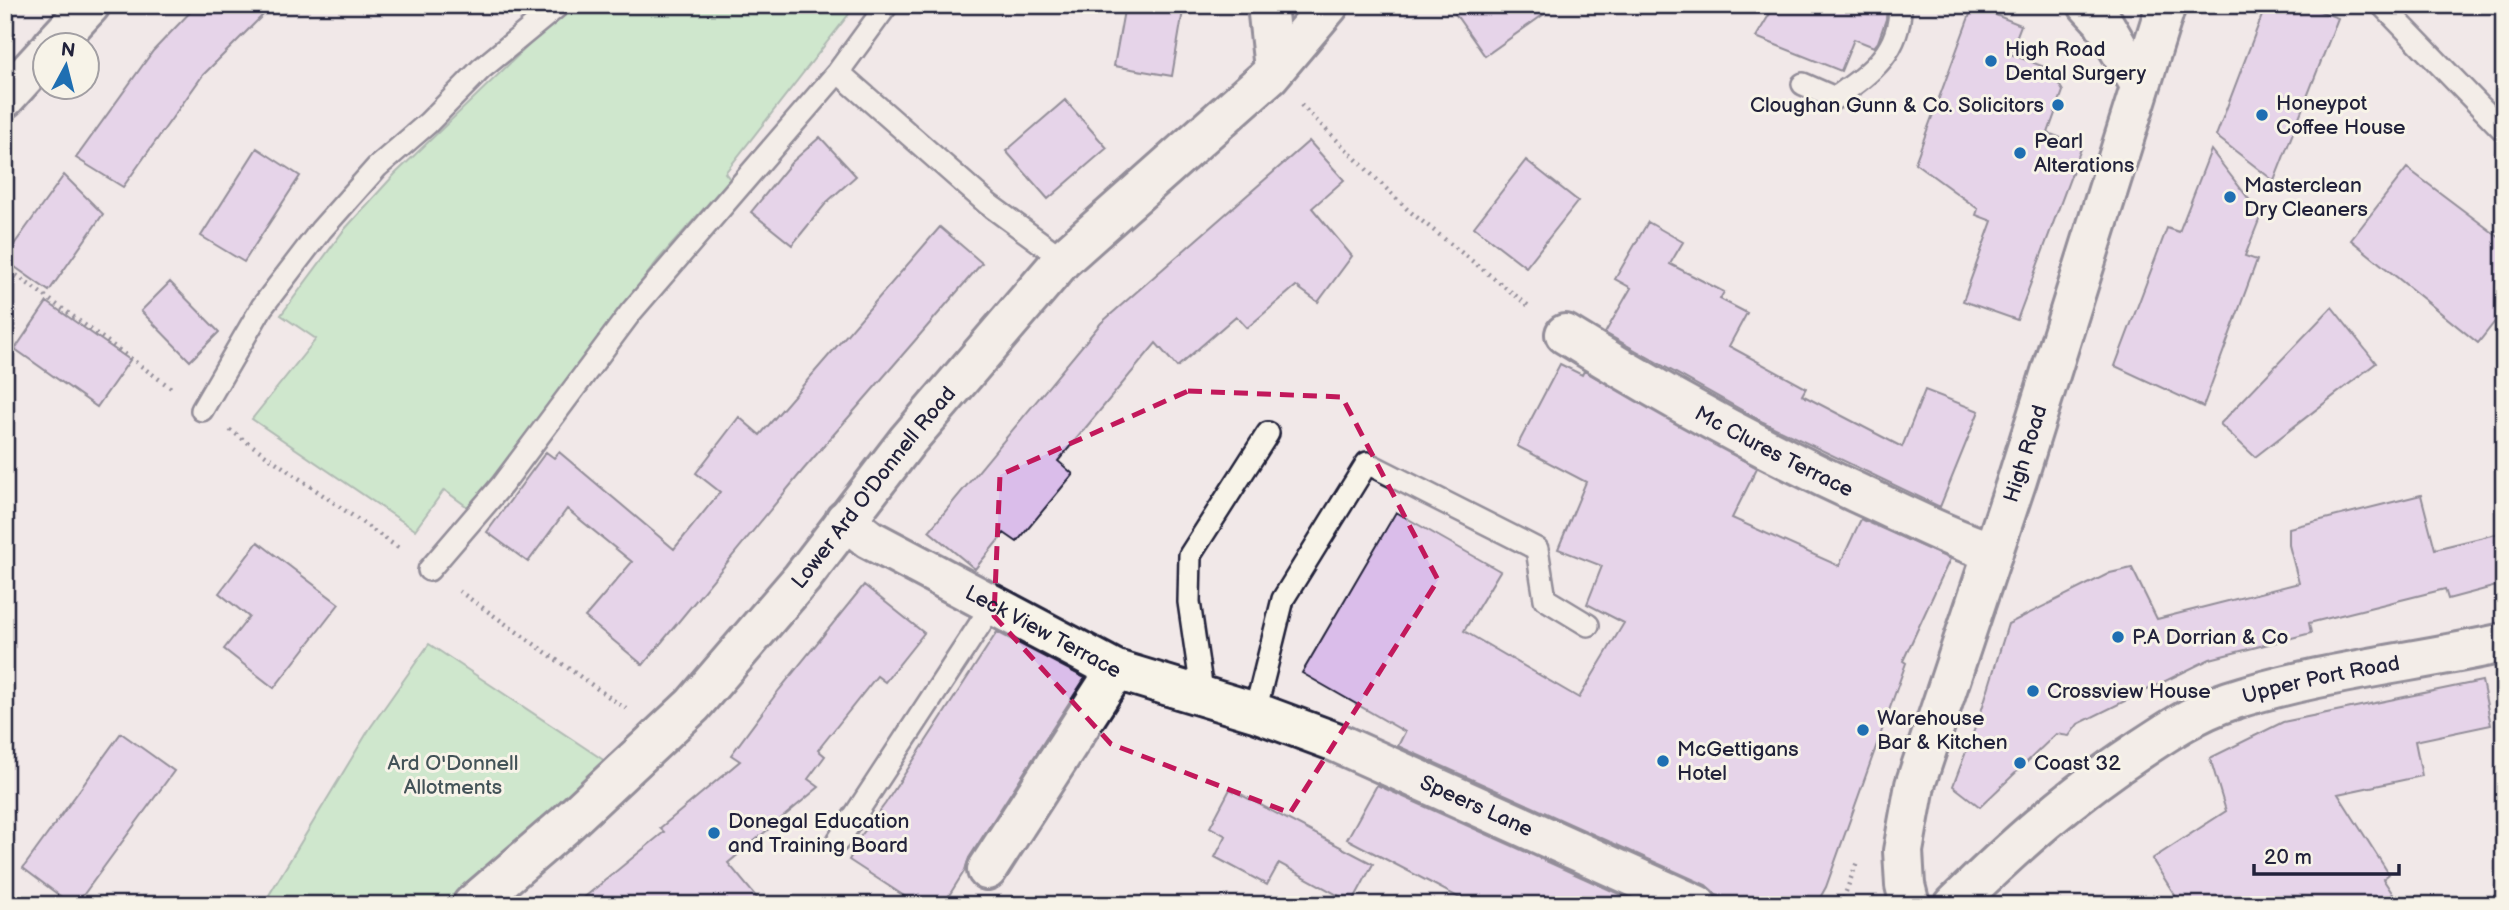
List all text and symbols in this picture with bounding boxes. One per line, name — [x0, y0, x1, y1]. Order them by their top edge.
north arrow — [32, 32, 102, 102]
place label: High Road Dental Surgery — [2005, 37, 2147, 86]
text: N — [59, 38, 76, 63]
marker: High Road Dental Surgery — [1983, 53, 1999, 69]
place label: Honeypot Coffee House — [2276, 91, 2406, 140]
place label: Cloughan Gunn & Co. Solicitors — [1750, 93, 2044, 118]
marker: Cloughan Gunn & Co. Solicitors — [2050, 97, 2066, 113]
marker: Honeypot Coffee House — [2254, 107, 2270, 123]
place label: Pearl Alterations — [2034, 129, 2134, 178]
marker: Pearl Alterations — [2012, 145, 2028, 161]
place label: Masterclean Dry Cleaners — [2244, 173, 2368, 222]
marker: Masterclean Dry Cleaners — [2222, 189, 2238, 205]
street label: Lower Ard O'Donnell Road — [787, 382, 961, 594]
street label: Mc Clures Terrace — [1690, 401, 1857, 503]
street label: High Road — [1998, 402, 2053, 506]
street label: Leck View Terrace — [961, 580, 1125, 684]
place label: P.A Dorrian & Co — [2132, 625, 2288, 650]
marker: P.A Dorrian & Co — [2110, 629, 2126, 645]
street label: Upper Port Road — [2239, 651, 2402, 709]
place label: Crossview House — [2047, 679, 2211, 704]
marker: Crossview House — [2025, 683, 2041, 699]
place label: Warehouse Bar & Kitchen — [1877, 706, 2007, 755]
marker: Warehouse Bar & Kitchen — [1855, 722, 1871, 738]
place label: McGettigans Hotel — [1677, 737, 1799, 786]
park label: Ard O'Donnell Allotments — [388, 751, 518, 800]
place label: Coast 32 — [2034, 751, 2121, 776]
marker: McGettigans Hotel — [1655, 753, 1671, 769]
marker: Coast 32 — [2012, 755, 2028, 771]
street label: Speers Lane — [1416, 770, 1537, 842]
place label: Donegal Education and Training Board — [728, 809, 909, 858]
marker: Donegal Education and Training Board — [706, 825, 722, 841]
scale bar — [2254, 833, 2399, 877]
text: 20 m — [2264, 845, 2312, 870]

